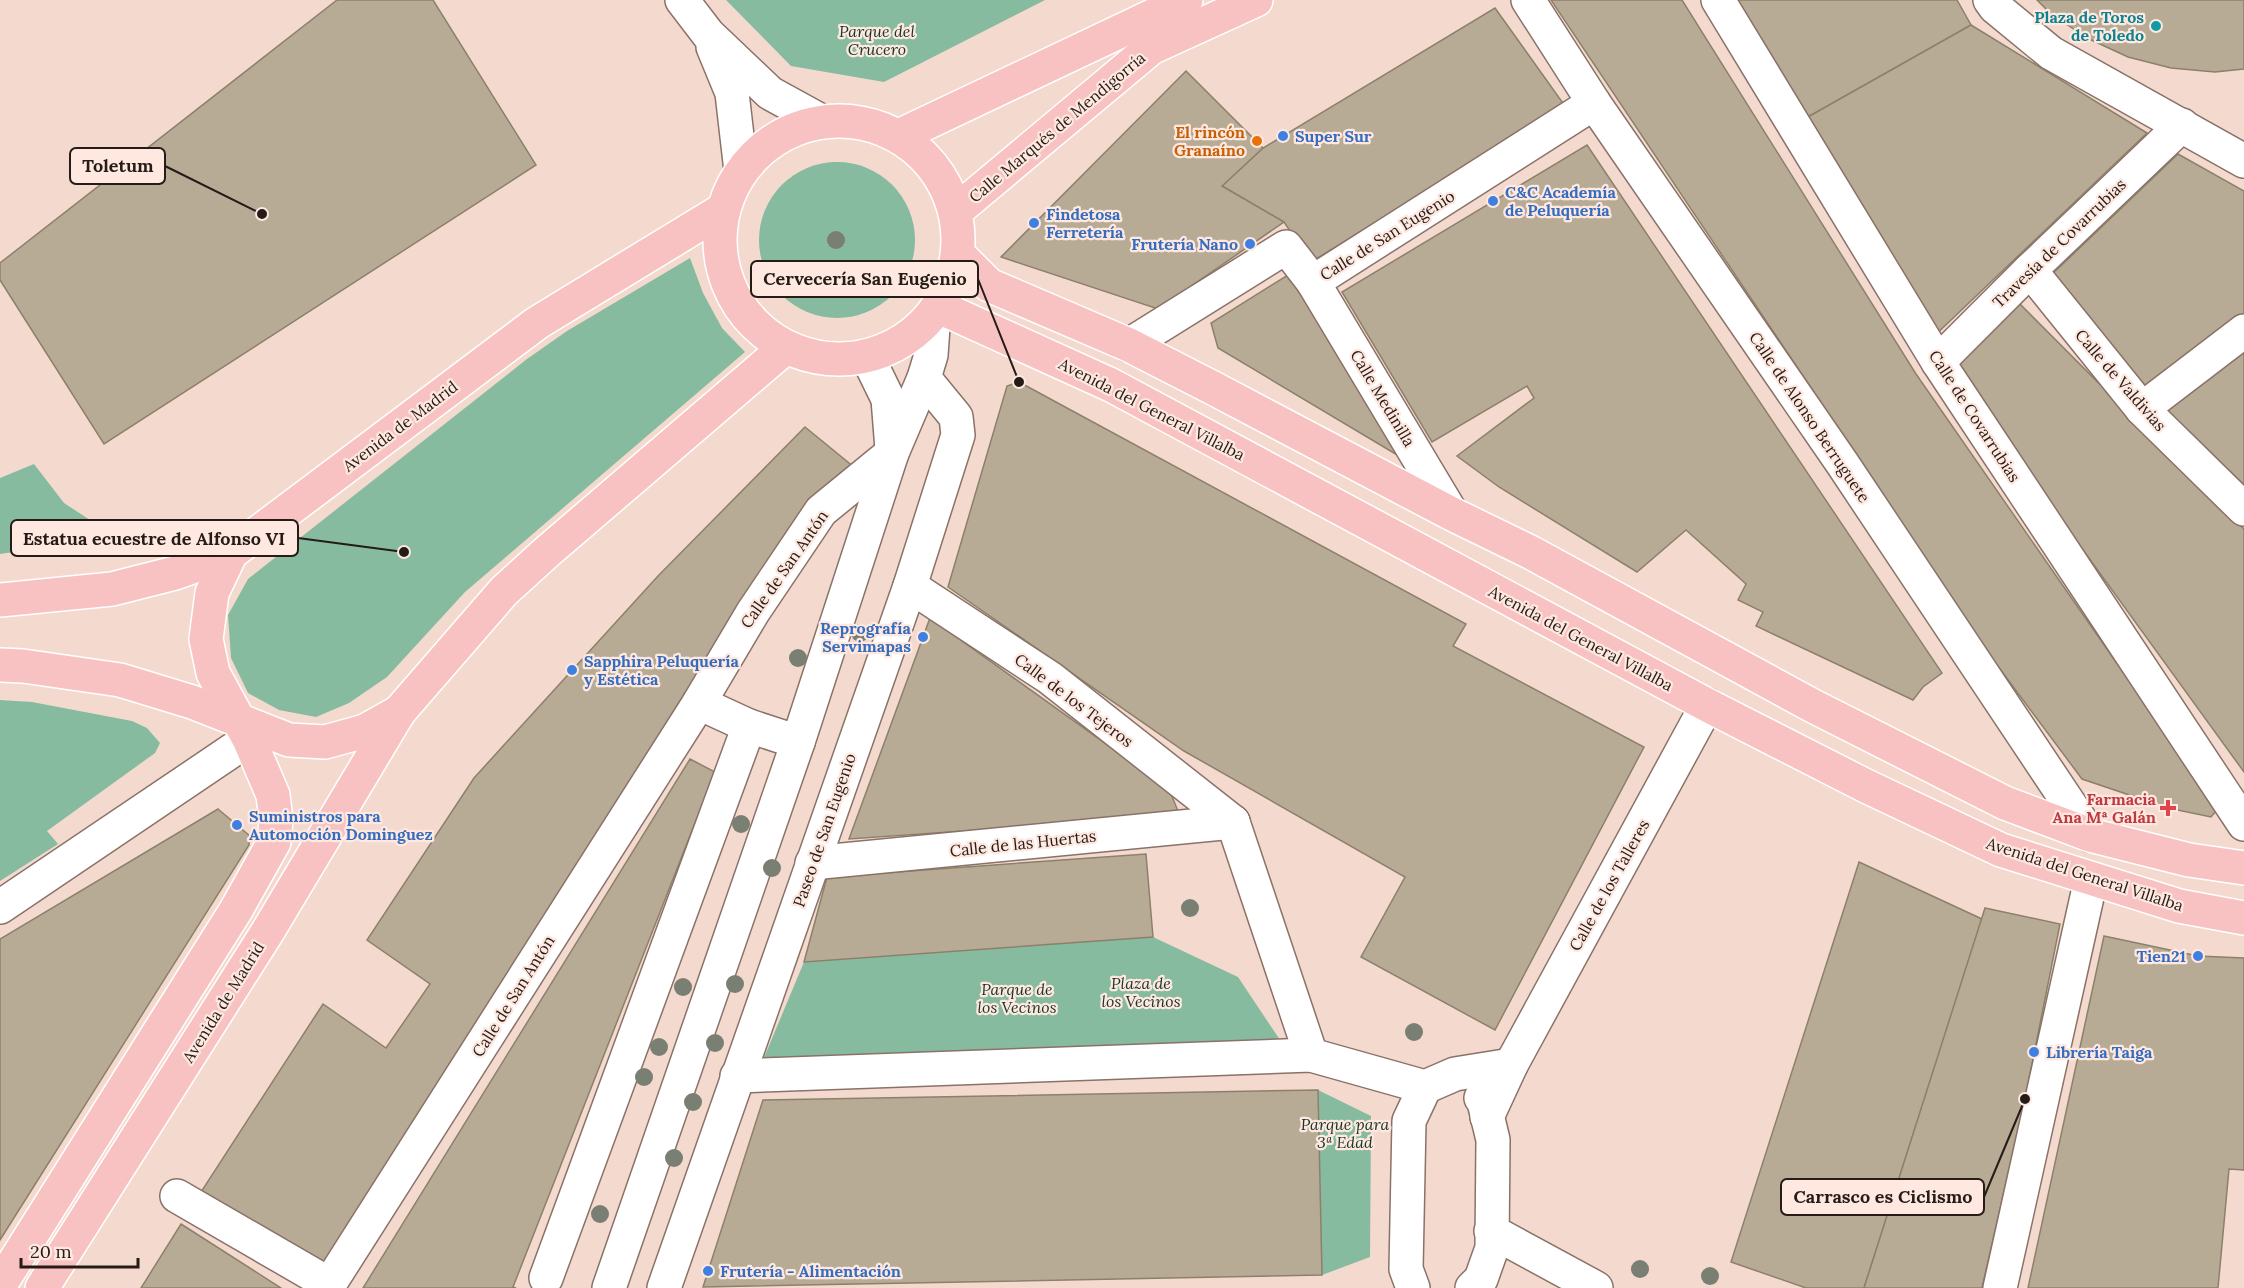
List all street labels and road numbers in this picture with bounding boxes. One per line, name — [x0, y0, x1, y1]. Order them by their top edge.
street label: Calle Marqués de Mendigorría — [965, 47, 1149, 207]
street label: Travesía de Covarrubias — [1988, 174, 2130, 312]
street label: Calle de San Eugenio — [1316, 185, 1458, 285]
street label: Calle de Valdivias — [2071, 325, 2171, 435]
street label: Calle de Alonso Berruguete — [1745, 328, 1875, 506]
street label: Calle Medinilla — [1346, 346, 1420, 450]
street label: Calle de Covarrubias — [1925, 346, 2025, 486]
street label: Avenida del General Villalba — [1055, 353, 1248, 465]
street label: Avenida de Madrid — [338, 376, 462, 476]
street label: Calle de San Antón — [736, 506, 832, 632]
street label: Avenida del General Villalba — [1485, 580, 1677, 695]
street label: Calle de los Tejeros — [1011, 649, 1137, 751]
street label: Paseo de San Eugenio — [788, 750, 860, 910]
street label: Calle de los Talleres — [1565, 816, 1653, 954]
street label: Calle de las Huertas — [949, 825, 1097, 861]
street label: Avenida del General Villalba — [1983, 832, 2186, 915]
street label: Calle de San Antón — [468, 931, 559, 1060]
street label: Avenida de Madrid — [177, 938, 268, 1067]

